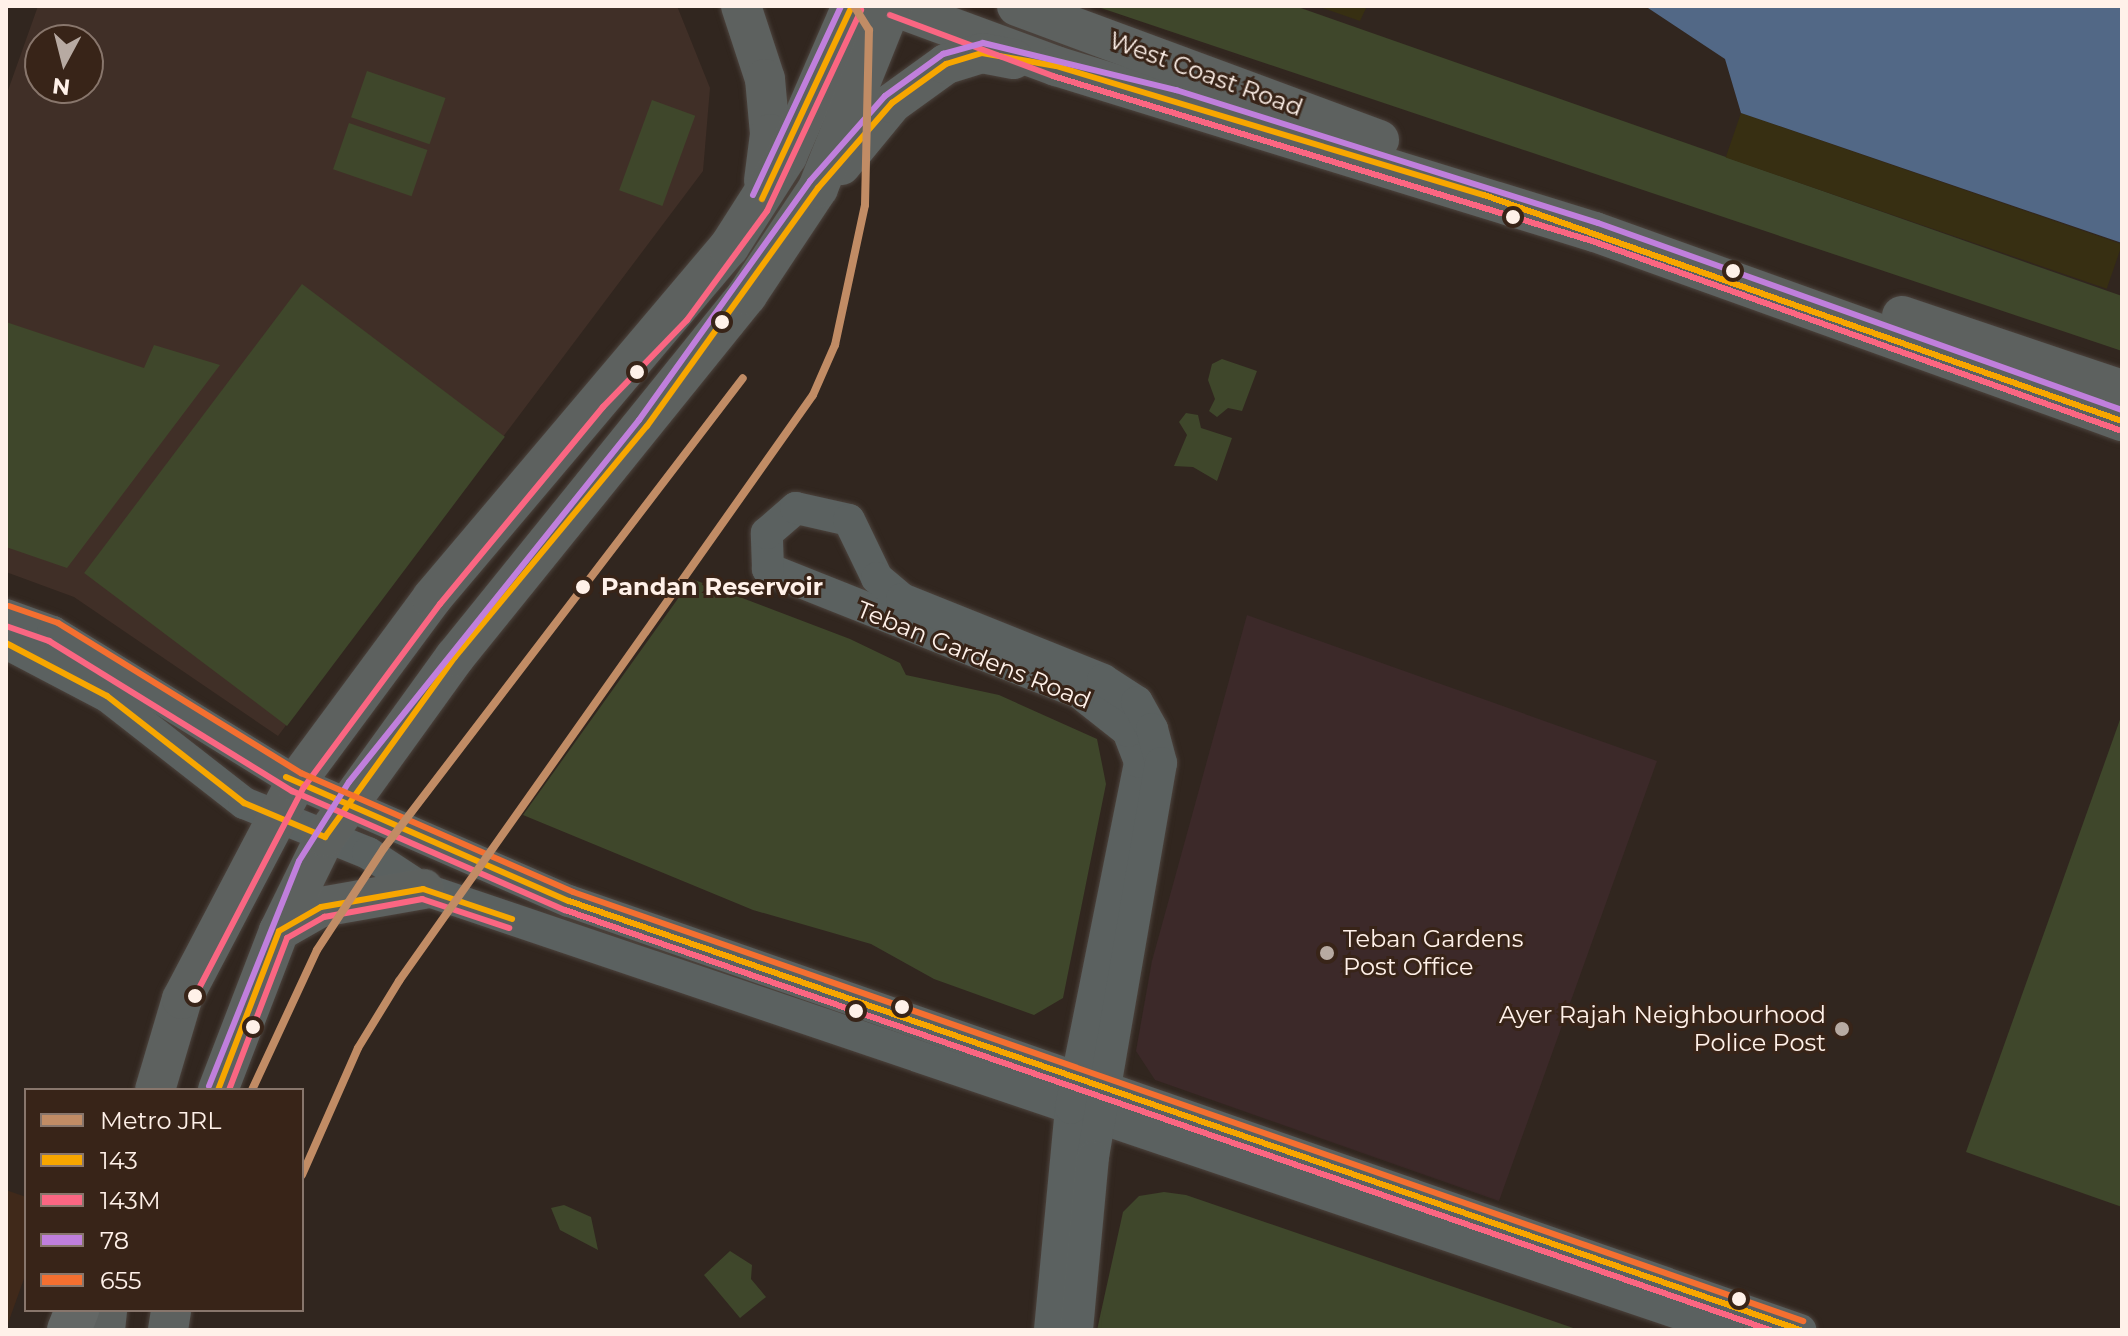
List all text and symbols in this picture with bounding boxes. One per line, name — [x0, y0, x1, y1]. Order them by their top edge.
north arrow — [24, 24, 104, 104]
street label: West Coast Road — [1105, 26, 1307, 122]
text: N — [51, 72, 72, 101]
unlabelled marker — [1505, 209, 1521, 225]
unlabelled marker — [1725, 263, 1741, 279]
unlabelled marker — [714, 314, 730, 330]
unlabelled marker — [629, 364, 645, 380]
place label: Pandan Reservoir — [601, 573, 823, 601]
marker: Pandan Reservoir — [572, 576, 594, 598]
street label: Teban Gardens Road — [853, 595, 1095, 715]
place label: Teban Gardens Post Office — [1343, 925, 1524, 981]
marker: Teban Gardens Post Office — [1318, 944, 1336, 962]
unlabelled marker — [187, 988, 203, 1004]
unlabelled marker — [894, 999, 910, 1015]
place label: Ayer Rajah Neighbourhood Police Post — [1499, 1001, 1826, 1057]
unlabelled marker — [848, 1003, 864, 1019]
unlabelled marker — [245, 1019, 261, 1035]
marker: Ayer Rajah Neighbourhood Police Post — [1833, 1020, 1851, 1038]
legend — [24, 1088, 304, 1312]
text: Metro JRL — [100, 1106, 221, 1135]
text: 143 — [100, 1146, 138, 1175]
text: 143M — [100, 1186, 161, 1215]
text: 78 — [100, 1226, 129, 1255]
text: 655 — [100, 1266, 142, 1295]
unlabelled marker — [1731, 1291, 1747, 1307]

